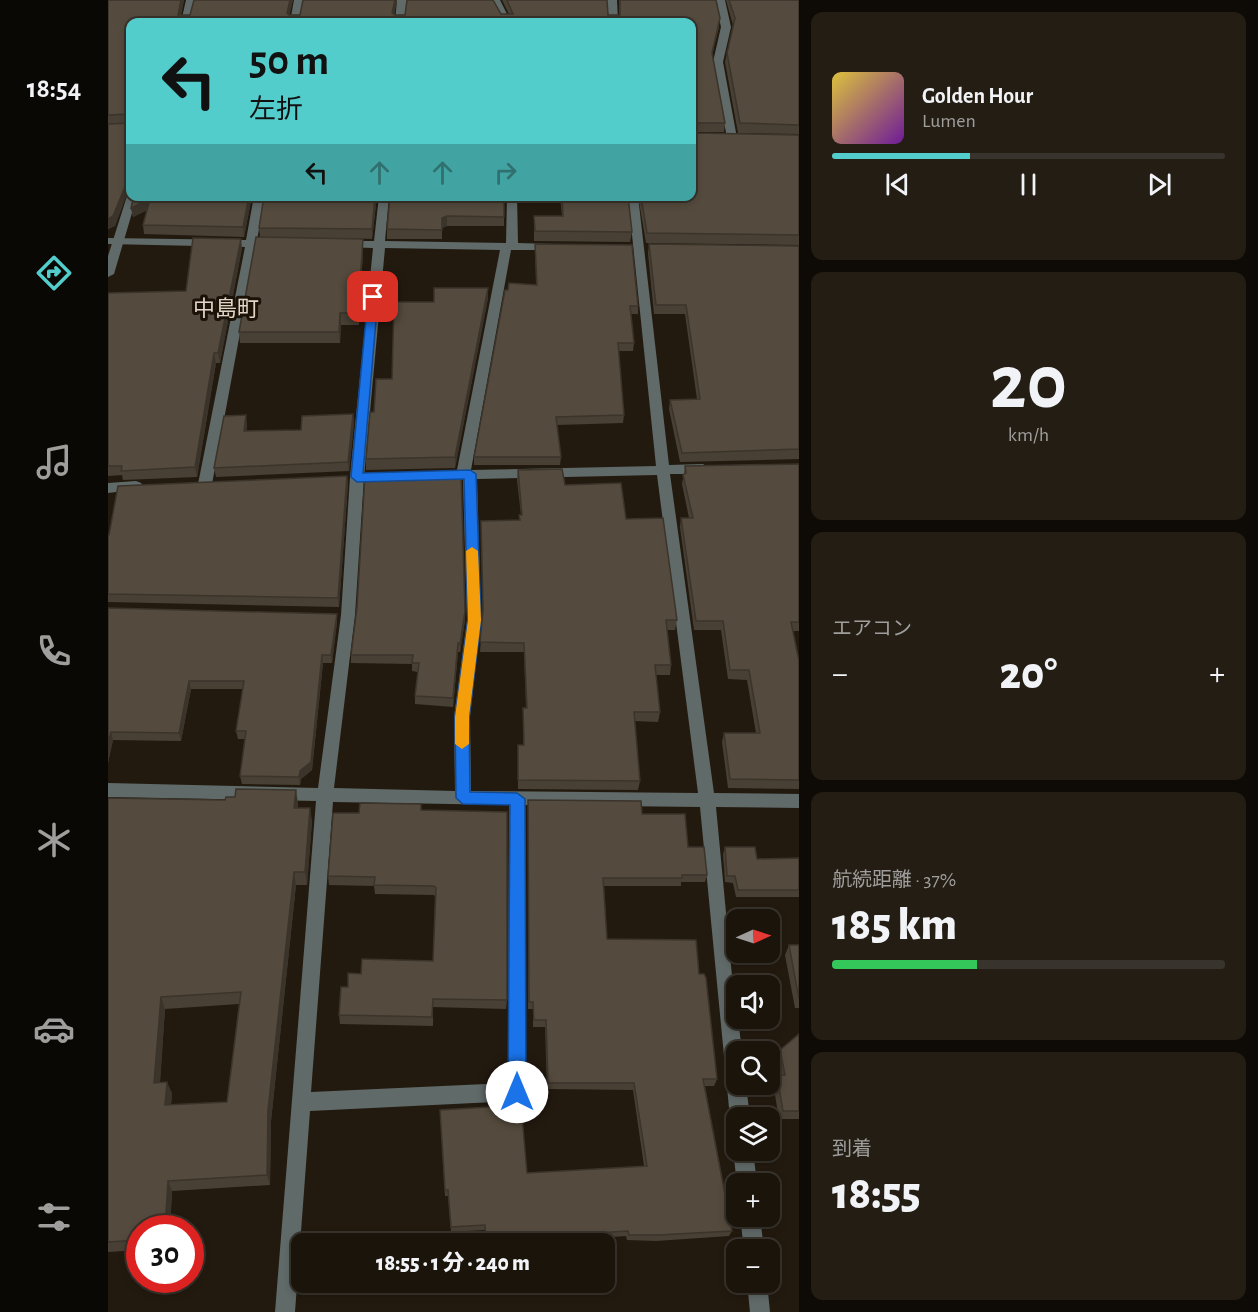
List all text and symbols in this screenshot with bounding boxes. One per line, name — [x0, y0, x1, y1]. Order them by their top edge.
text: 50 m — [249, 40, 329, 82]
icon: left — [150, 42, 228, 120]
text: 18:54 — [27, 75, 81, 102]
text: Golden Hour — [922, 85, 1033, 107]
text: 左折 — [249, 96, 303, 123]
text: Lumen — [922, 111, 976, 131]
icon: left — [300, 156, 333, 189]
icon: ahead — [363, 156, 396, 189]
icon: ahead — [426, 156, 459, 189]
icon: right — [489, 156, 522, 189]
icon: previous — [881, 168, 914, 201]
icon: pause — [1012, 168, 1045, 201]
icon: next — [1143, 168, 1176, 201]
icon: directions — [33, 252, 75, 294]
pin — [347, 271, 398, 322]
icon: arrive — [356, 280, 389, 313]
district label: 中島町 — [193, 297, 259, 320]
text: 20 — [990, 345, 1067, 423]
text: km/h — [1008, 425, 1049, 445]
icon: music — [33, 441, 75, 483]
text: エアコン — [832, 619, 912, 639]
icon: phone — [33, 630, 75, 672]
text: 20° — [999, 652, 1058, 697]
text: − — [832, 658, 848, 691]
text: + — [1209, 658, 1225, 691]
icon: climate — [33, 819, 75, 861]
text: 航続距離 · 37% — [832, 870, 956, 890]
text: 185 km — [832, 903, 957, 948]
north arrow — [726, 909, 780, 963]
map controls — [726, 909, 780, 1293]
button: sound — [726, 975, 780, 1029]
icon: car — [33, 1008, 75, 1050]
button: search — [726, 1041, 780, 1095]
position arrow — [485, 1060, 549, 1124]
button: layers — [726, 1107, 780, 1161]
text: 到着 — [832, 1139, 872, 1159]
text: 18:55 — [832, 1172, 921, 1217]
button: + — [726, 1173, 780, 1227]
icon: filters — [33, 1196, 75, 1238]
speed limit sign: 30 — [126, 1215, 204, 1293]
button: − — [726, 1239, 780, 1293]
text: 18:55 · 1 分 · 240 m — [376, 1252, 530, 1274]

